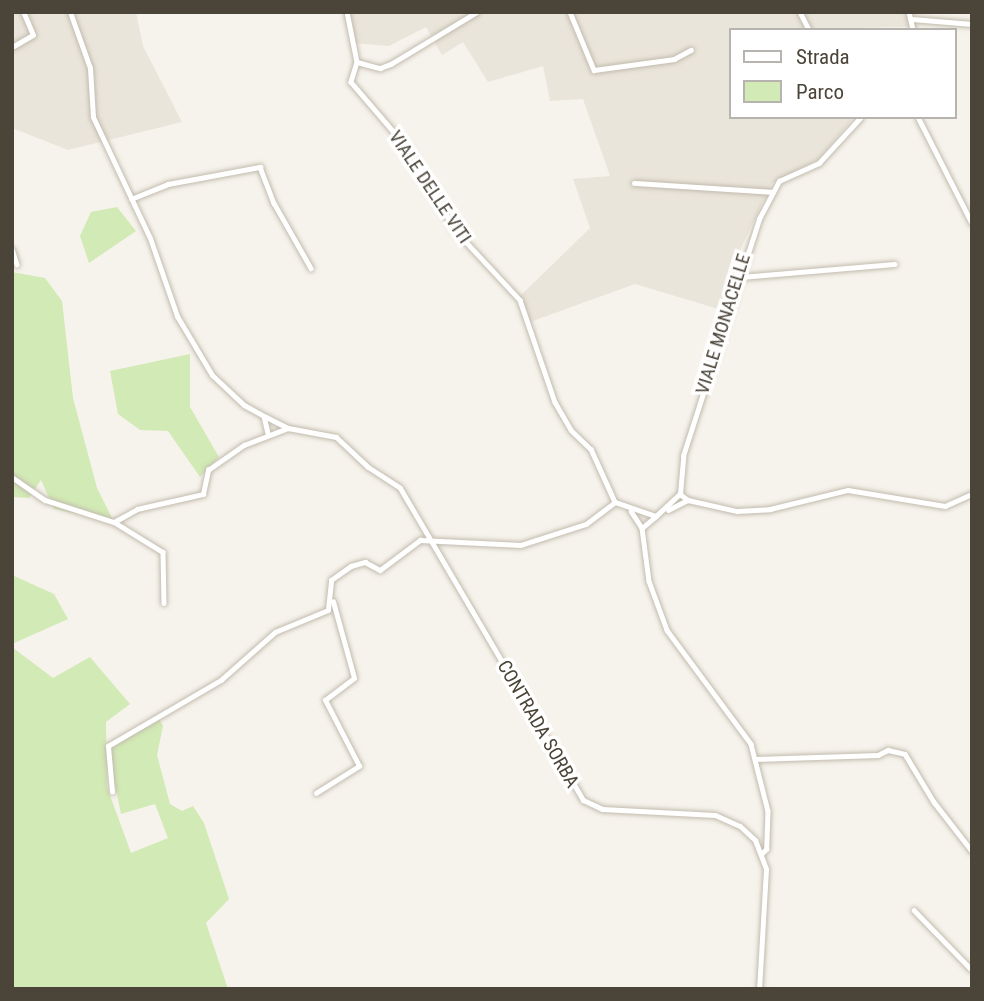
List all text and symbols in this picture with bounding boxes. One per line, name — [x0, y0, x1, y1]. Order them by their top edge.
legend — [729, 28, 956, 119]
text: Strada — [796, 45, 850, 69]
text: Parco — [796, 80, 844, 104]
street label: VIALE DELLE VITI — [384, 126, 476, 248]
street label: VIALE MONACELLE — [691, 251, 755, 397]
street label: CONTRADA SORBA — [492, 656, 584, 792]

